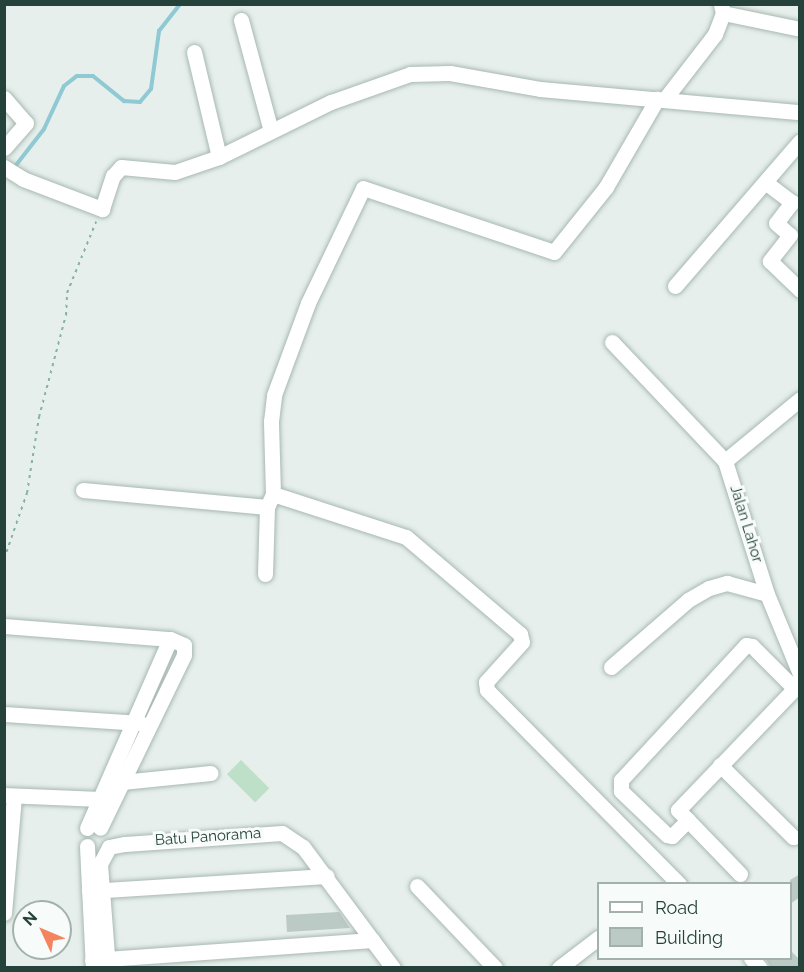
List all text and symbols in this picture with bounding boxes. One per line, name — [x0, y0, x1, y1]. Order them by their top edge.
street label: Jalan Lahor — [726, 483, 766, 565]
street label: Batu Panorama — [154, 824, 262, 850]
legend — [597, 882, 792, 960]
text: Road — [655, 897, 698, 918]
north arrow — [12, 900, 72, 960]
text: N — [19, 908, 41, 930]
text: Building — [655, 927, 723, 948]

